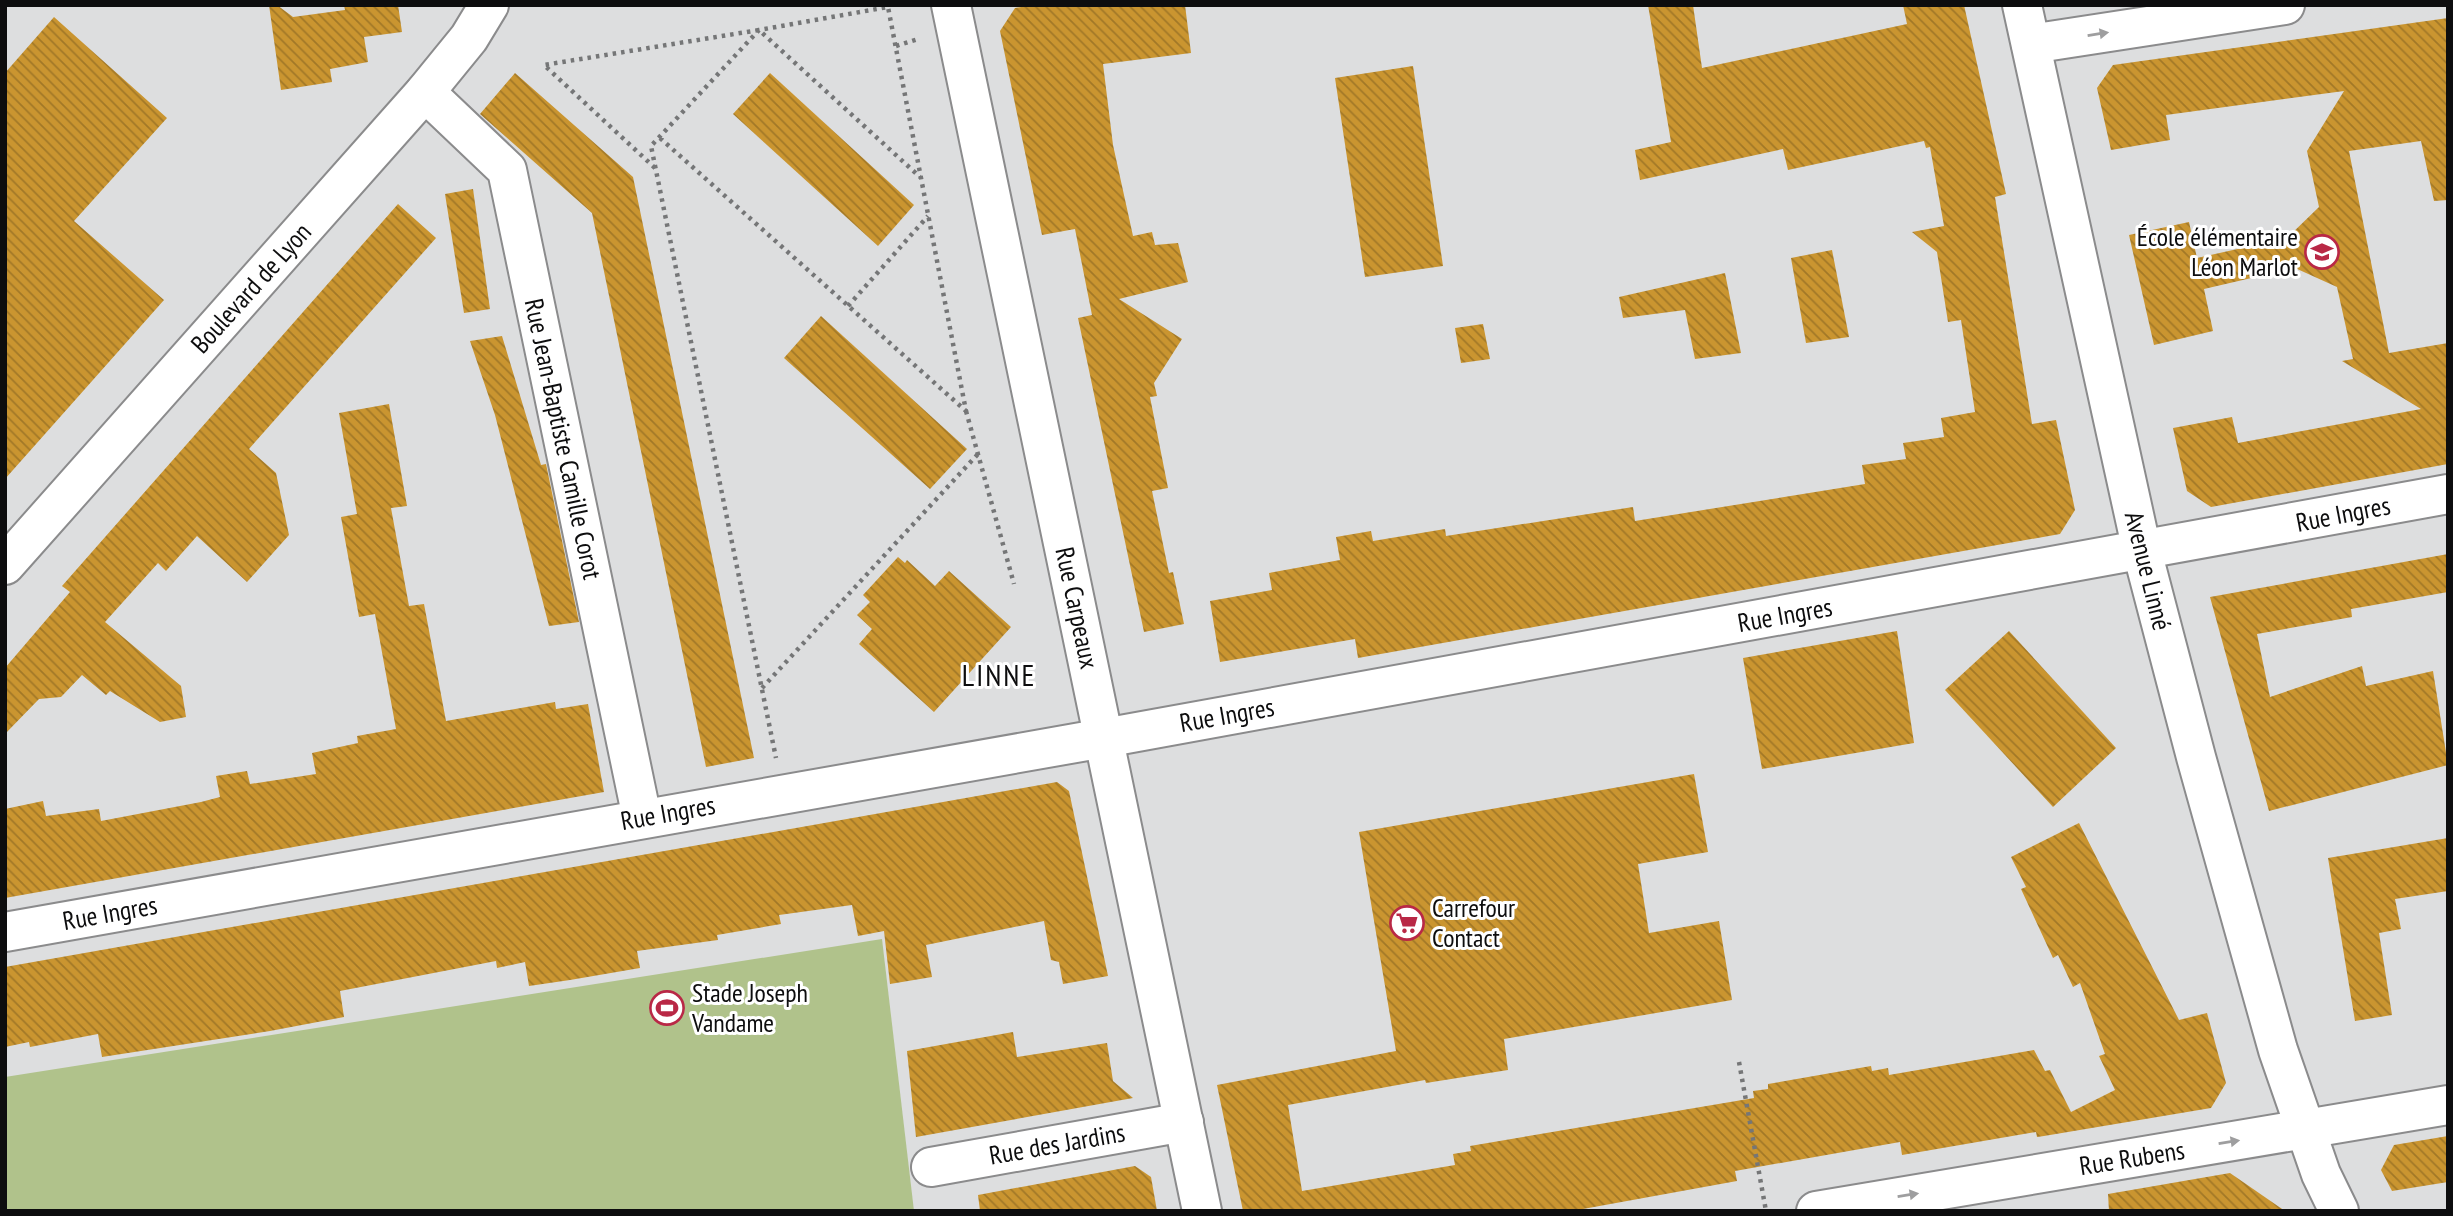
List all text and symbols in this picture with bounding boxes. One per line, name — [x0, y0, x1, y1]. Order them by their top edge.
one-way arrow — [2087, 28, 2109, 39]
street label: Boulevard de Lyon — [183, 216, 318, 360]
place label: École élémentaire Léon Marlot — [2137, 220, 2298, 283]
school or university icon: École élémentaire Léon Marlot — [2303, 233, 2341, 271]
street label: Rue Jean-Baptiste Camille Corot — [518, 296, 609, 582]
street label: Rue Ingres — [2293, 488, 2393, 539]
street label: Avenue Linné — [2118, 508, 2179, 634]
street label: Rue Carpeaux — [1049, 544, 1107, 672]
street label: Rue Ingres — [1735, 590, 1835, 639]
district label: LINNE — [962, 655, 1036, 694]
street label: Rue Ingres — [1177, 690, 1277, 739]
street label: Rue Ingres — [618, 788, 718, 837]
street label: Rue Ingres — [60, 888, 160, 937]
place label: Carrefour Contact — [1432, 891, 1515, 954]
supermarket icon: Carrefour Contact — [1388, 904, 1426, 942]
place label: Stade Joseph Vandame — [691, 976, 808, 1039]
sports icon: Stade Joseph Vandame — [648, 989, 686, 1027]
street label: Rue des Jardins — [986, 1115, 1127, 1172]
street label: Rue Rubens — [2077, 1133, 2187, 1182]
one-way arrow — [2218, 1136, 2240, 1147]
one-way arrow — [1897, 1189, 1919, 1200]

